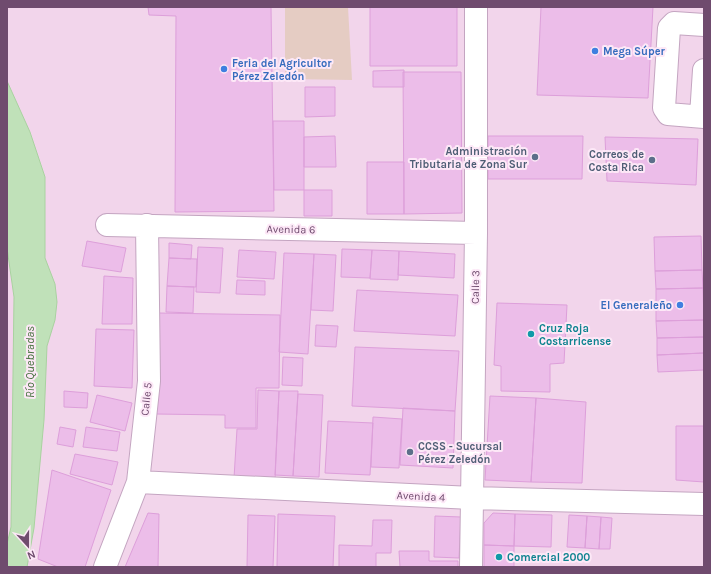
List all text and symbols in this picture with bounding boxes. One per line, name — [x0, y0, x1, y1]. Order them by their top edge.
place label: Mega Súper — [603, 45, 666, 58]
marker: Mega Súper — [590, 46, 600, 56]
place label: Feria del Agricultor Pérez Zeledón — [232, 57, 332, 83]
marker: Feria del Agricultor Pérez Zeledón — [219, 64, 229, 74]
place label: Administración Tributaria de Zona Sur — [410, 145, 528, 171]
place label: Correos de Costa Rica — [588, 148, 644, 174]
marker: Administración Tributaria de Zona Sur — [530, 152, 540, 162]
marker: Correos de Costa Rica — [647, 155, 657, 165]
street label: Avenida 6 — [267, 223, 315, 236]
street label: Calle 3 — [469, 270, 482, 304]
place label: El Generaleño — [600, 299, 672, 312]
marker: El Generaleño — [675, 300, 685, 310]
place label: Cruz Roja Costarricense — [539, 322, 611, 348]
water label: Río Quebradas — [23, 326, 37, 398]
marker: Cruz Roja Costarricense — [526, 329, 536, 339]
street label: Calle 5 — [138, 382, 155, 416]
place label: CCSS - Sucursal Pérez Zeledón — [418, 440, 502, 466]
marker: CCSS - Sucursal Pérez Zeledón — [405, 447, 415, 457]
street label: Avenida 4 — [396, 489, 446, 504]
north arrow — [8, 526, 48, 566]
text: N — [25, 547, 37, 562]
place label: Comercial 2000 — [507, 551, 590, 564]
marker: Comercial 2000 — [494, 552, 504, 562]

